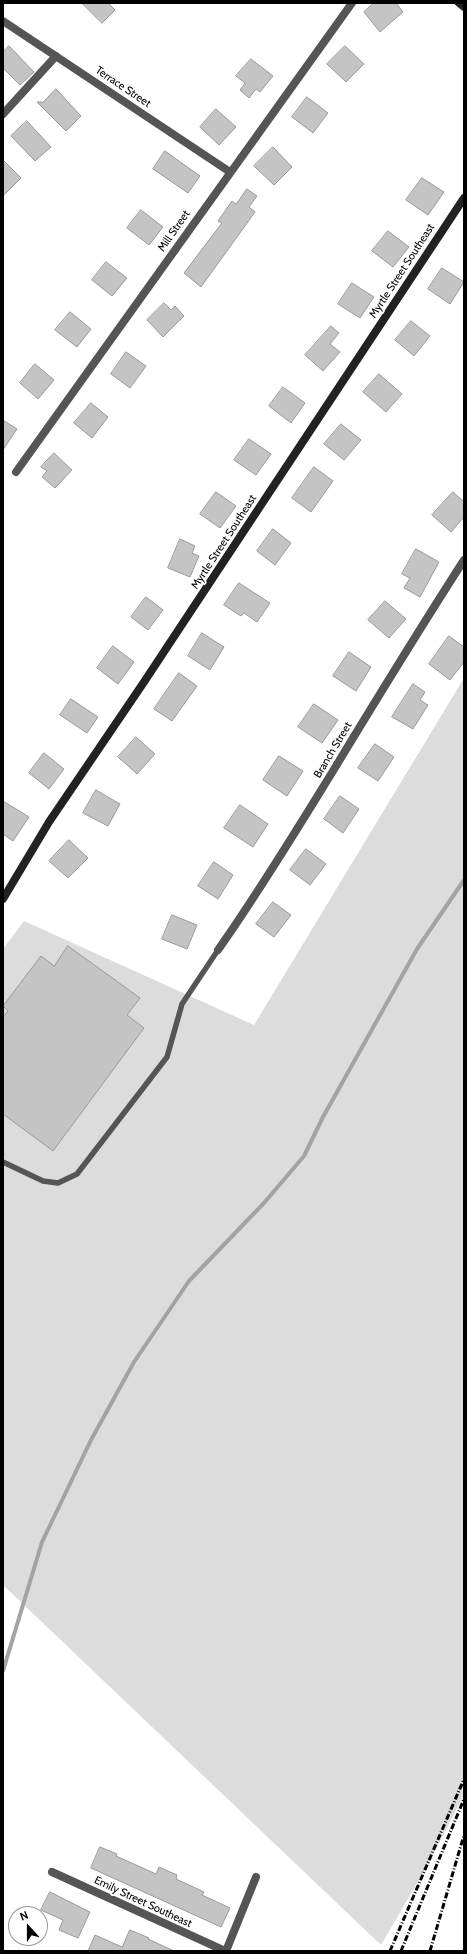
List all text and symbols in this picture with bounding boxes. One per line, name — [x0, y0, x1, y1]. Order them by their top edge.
street label: Terrace Street — [93, 64, 153, 110]
street label: Mill Street — [155, 208, 193, 254]
street label: Myrtle Street Southeast — [367, 221, 437, 321]
street label: Myrtle Street Southeast — [189, 492, 259, 592]
street label: Branch Street — [311, 720, 355, 780]
street label: Emily Street Southeast — [92, 1874, 194, 1930]
north arrow — [8, 1906, 48, 1946]
text: N — [18, 1908, 30, 1924]

